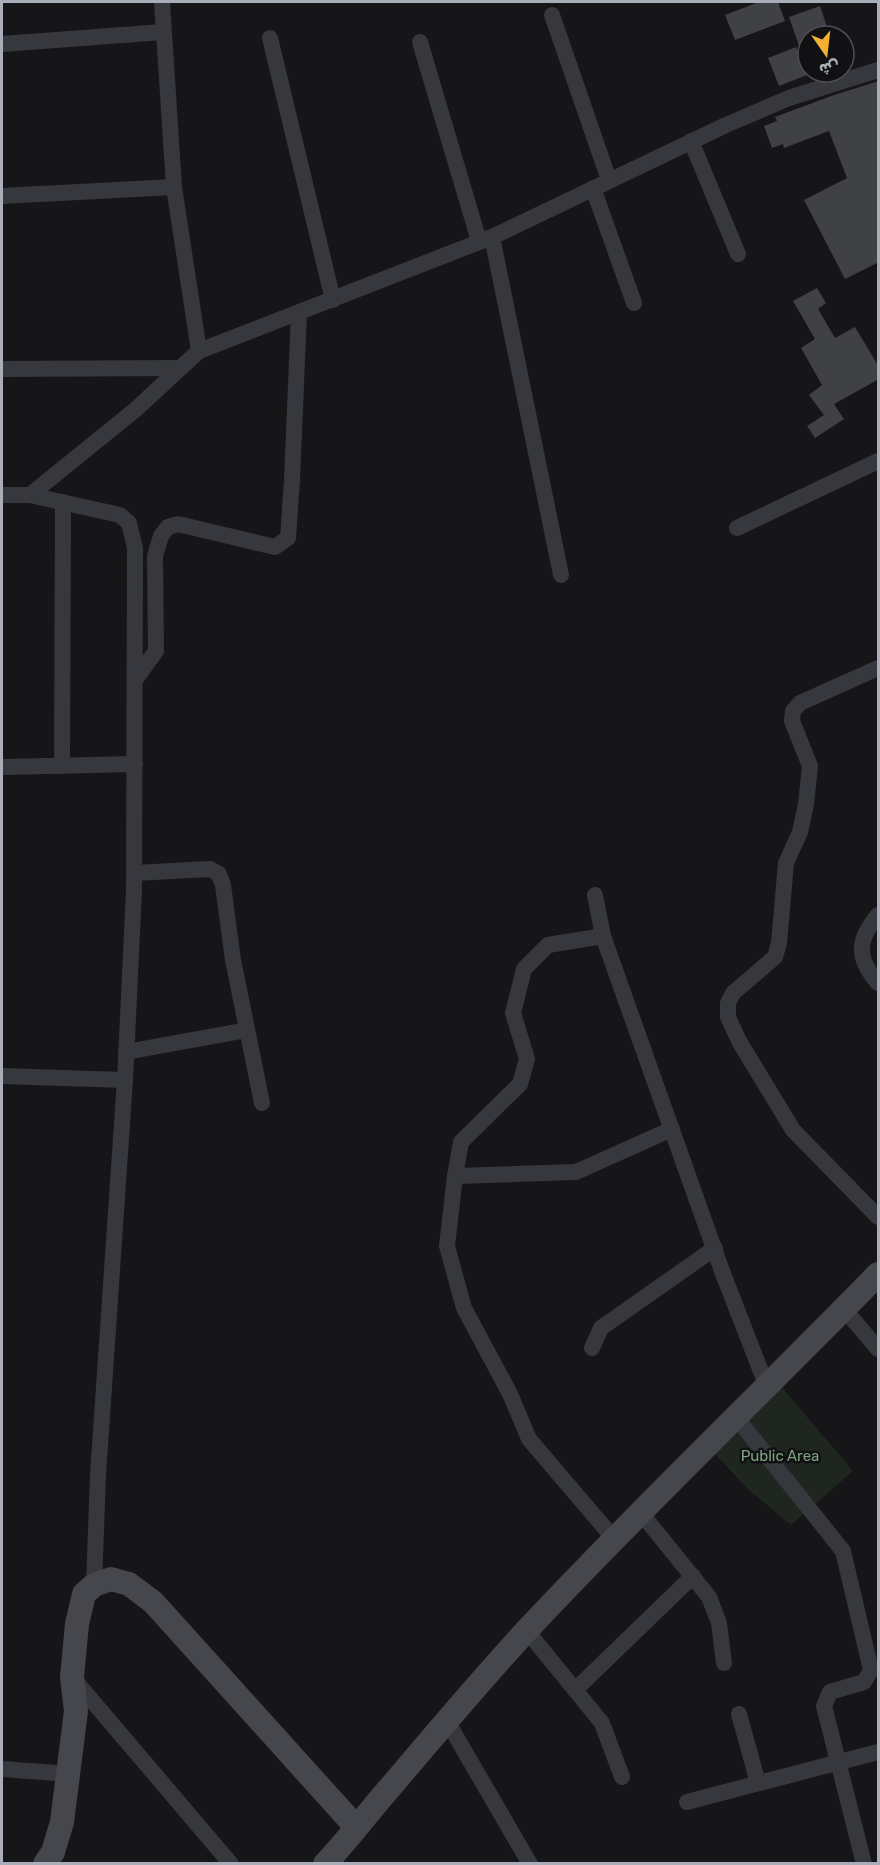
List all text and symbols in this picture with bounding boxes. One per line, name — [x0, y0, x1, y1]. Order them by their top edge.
north arrow — [796, 24, 856, 84]
text: ش — [817, 56, 842, 80]
park label: Public Area — [741, 1447, 819, 1465]

